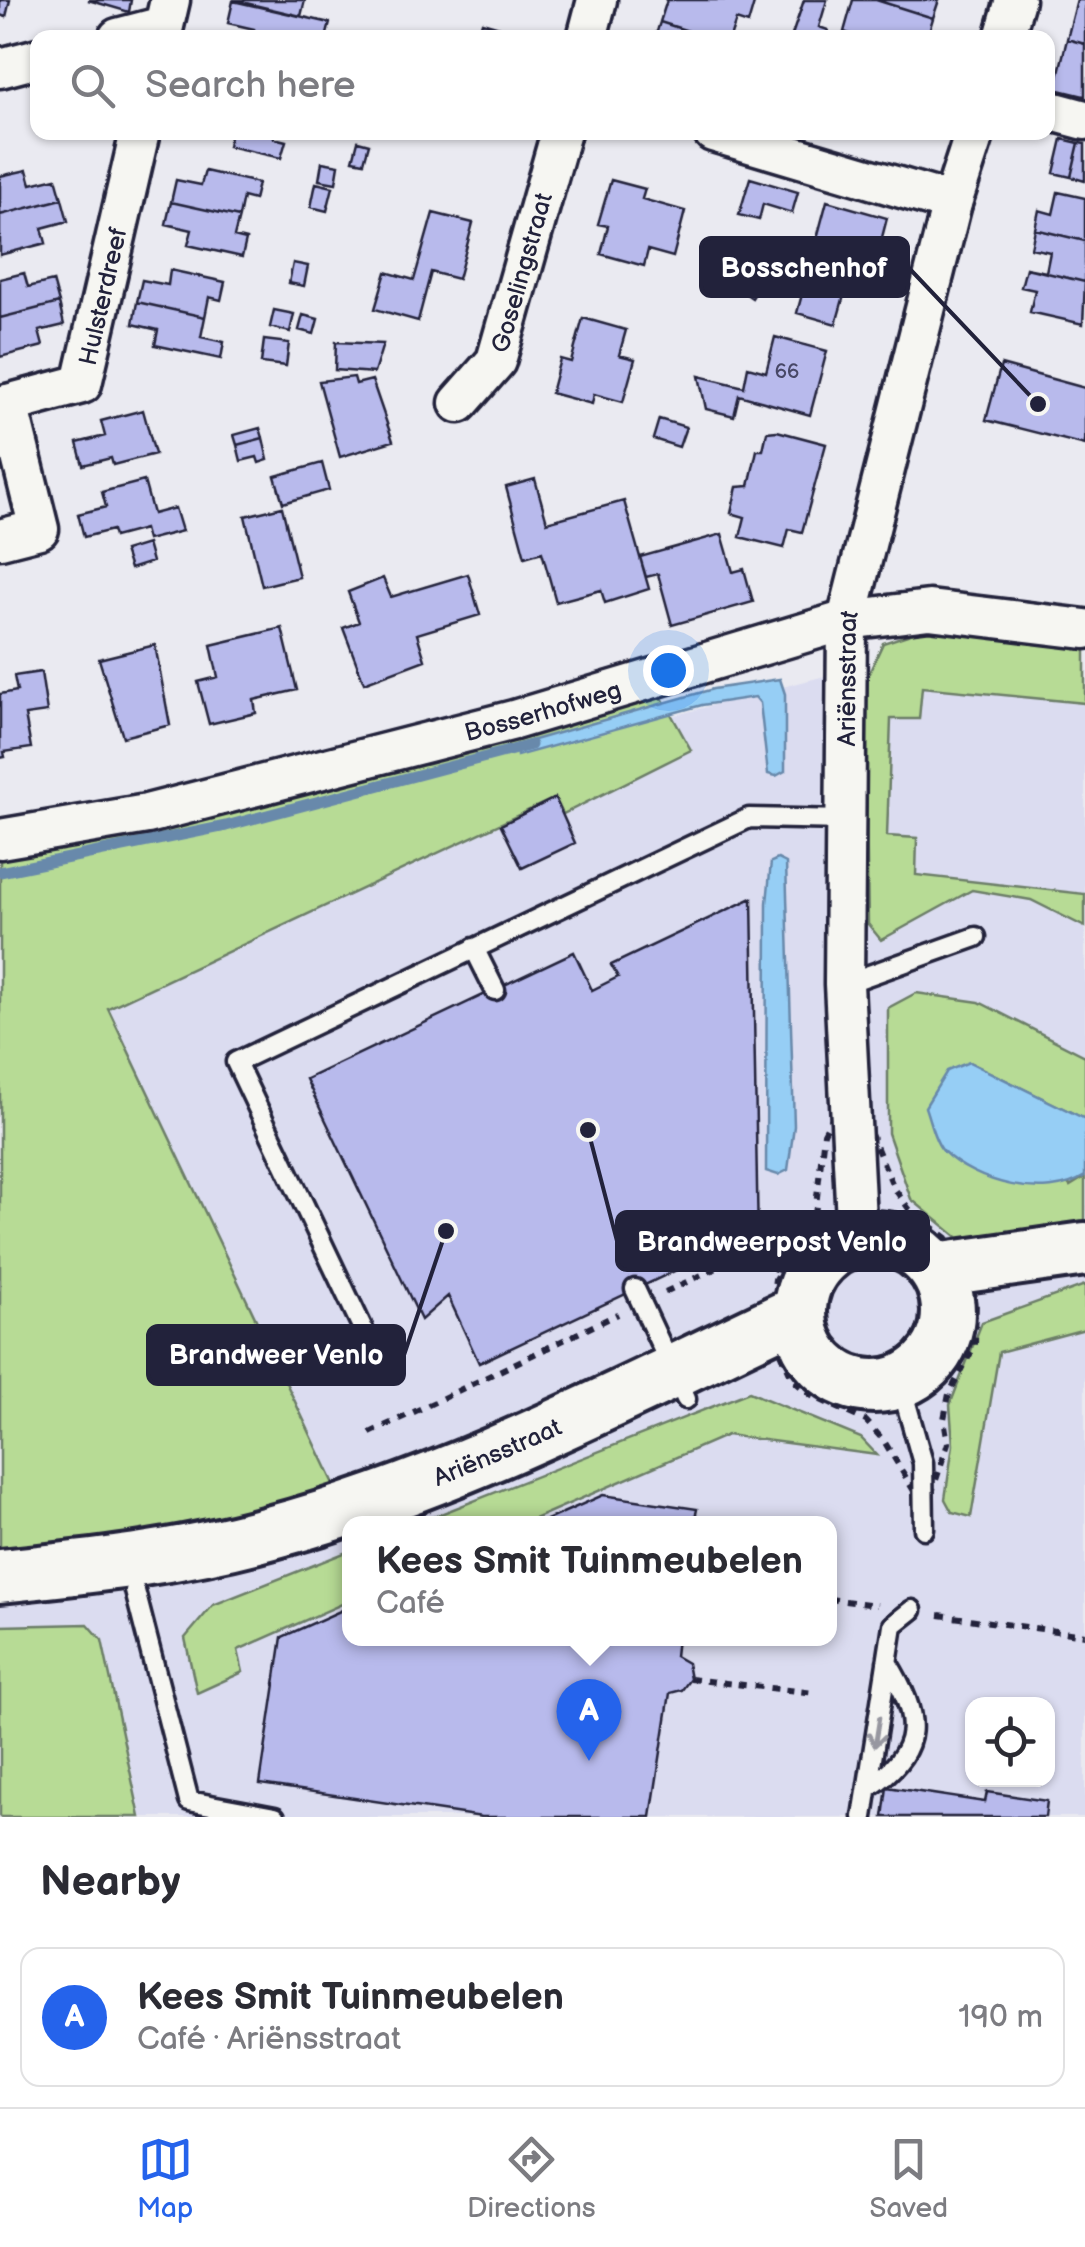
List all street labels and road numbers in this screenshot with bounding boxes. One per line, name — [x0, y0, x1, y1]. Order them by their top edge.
street label: Goselingstraat — [485, 189, 560, 356]
street label: Hulsterdreef — [73, 224, 135, 369]
street label: Ariënsstraat — [832, 607, 866, 747]
street label: Bosserhofweg — [461, 675, 625, 749]
street label: Ariënsstraat — [429, 1412, 567, 1494]

